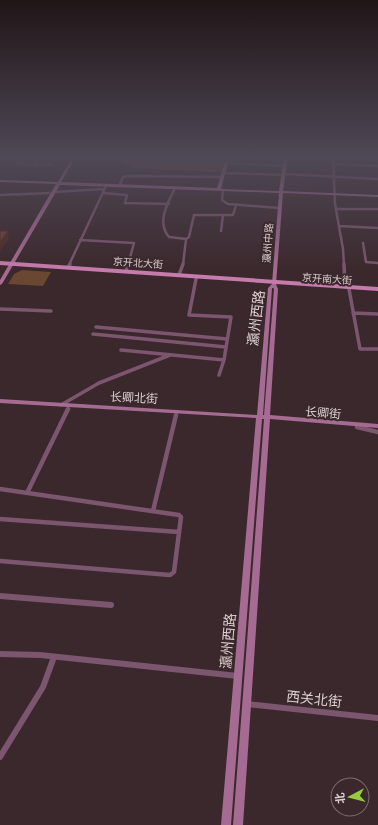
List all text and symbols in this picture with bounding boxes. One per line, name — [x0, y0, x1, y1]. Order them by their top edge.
street label: 瀛州中路 — [259, 223, 277, 263]
street label: 京开北大街 — [113, 254, 163, 272]
street label: 京开南大街 — [302, 270, 352, 288]
street label: 瀛州西路 — [243, 289, 269, 347]
street label: 长卿北街 — [110, 388, 158, 408]
street label: 长卿街 — [304, 402, 342, 424]
street label: 瀛州西路 — [216, 612, 240, 670]
street label: 西关北街 — [285, 686, 343, 712]
north arrow — [330, 777, 370, 817]
text: 北 — [331, 792, 349, 805]

